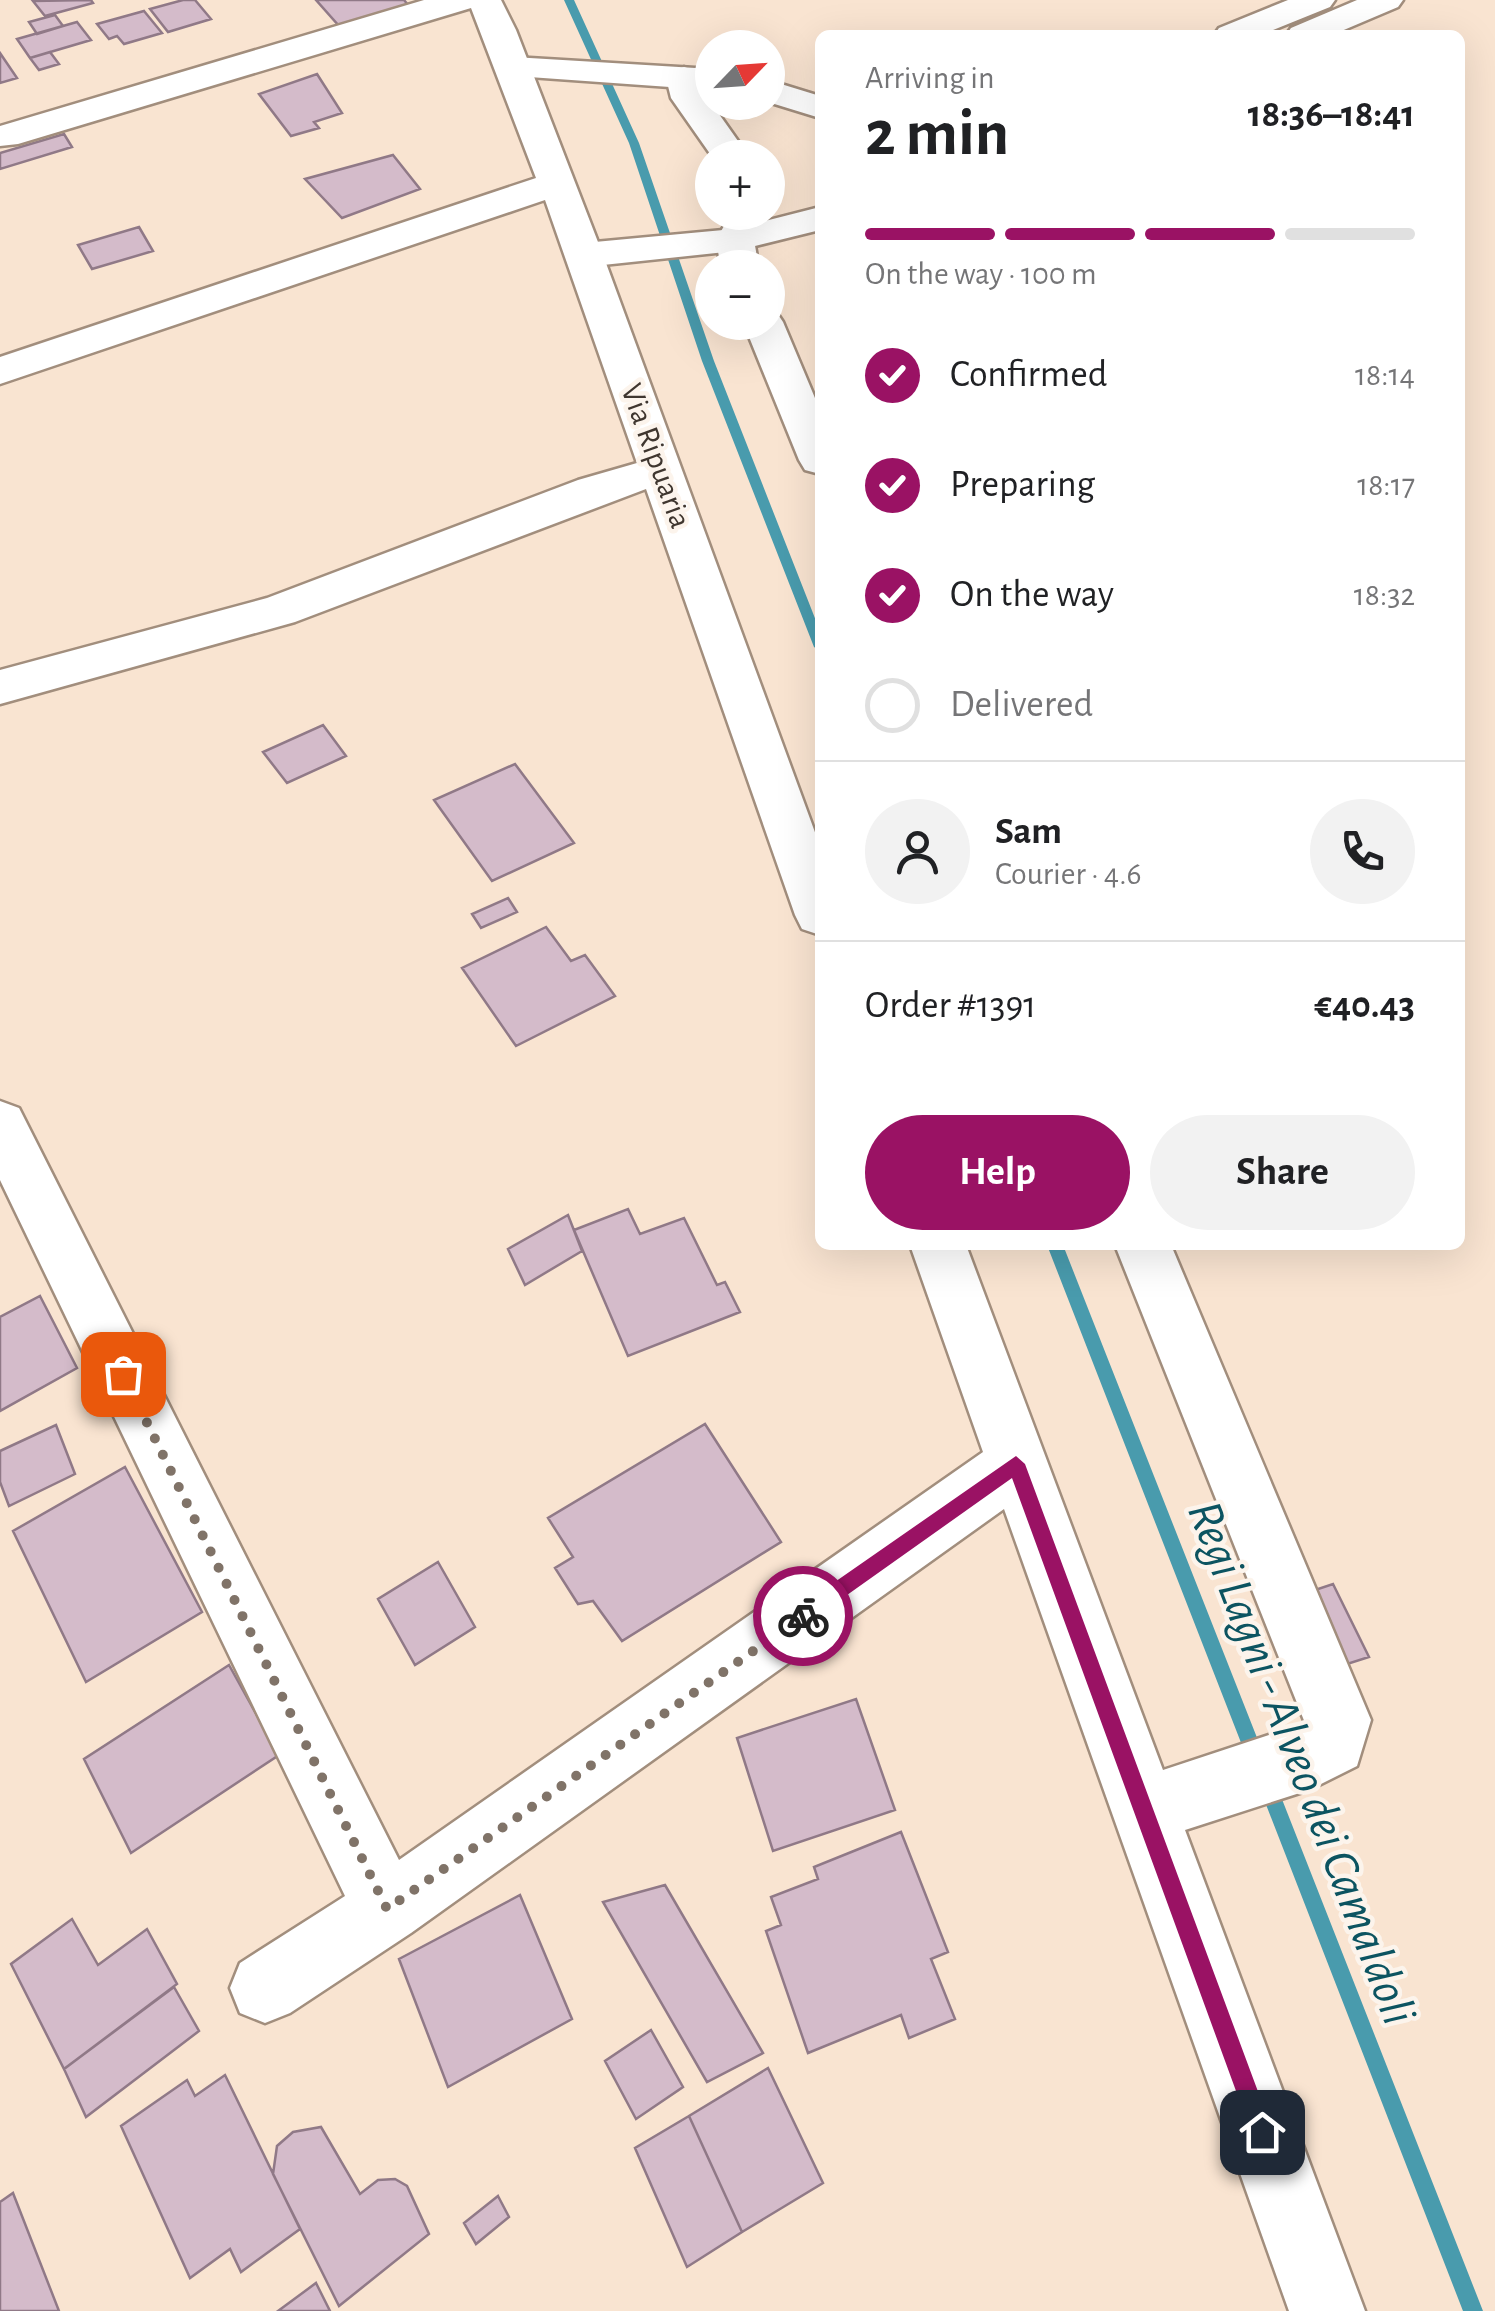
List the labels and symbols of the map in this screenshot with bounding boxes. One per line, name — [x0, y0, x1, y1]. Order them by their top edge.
north arrow — [695, 30, 785, 120]
street label: Via Ripuaria — [615, 379, 697, 533]
pin — [81, 1332, 166, 1417]
water label: Regi Lagni - Alveo dei Camaldoli — [1178, 1494, 1424, 2032]
courier — [753, 1566, 853, 1666]
pin — [1220, 2090, 1305, 2175]

